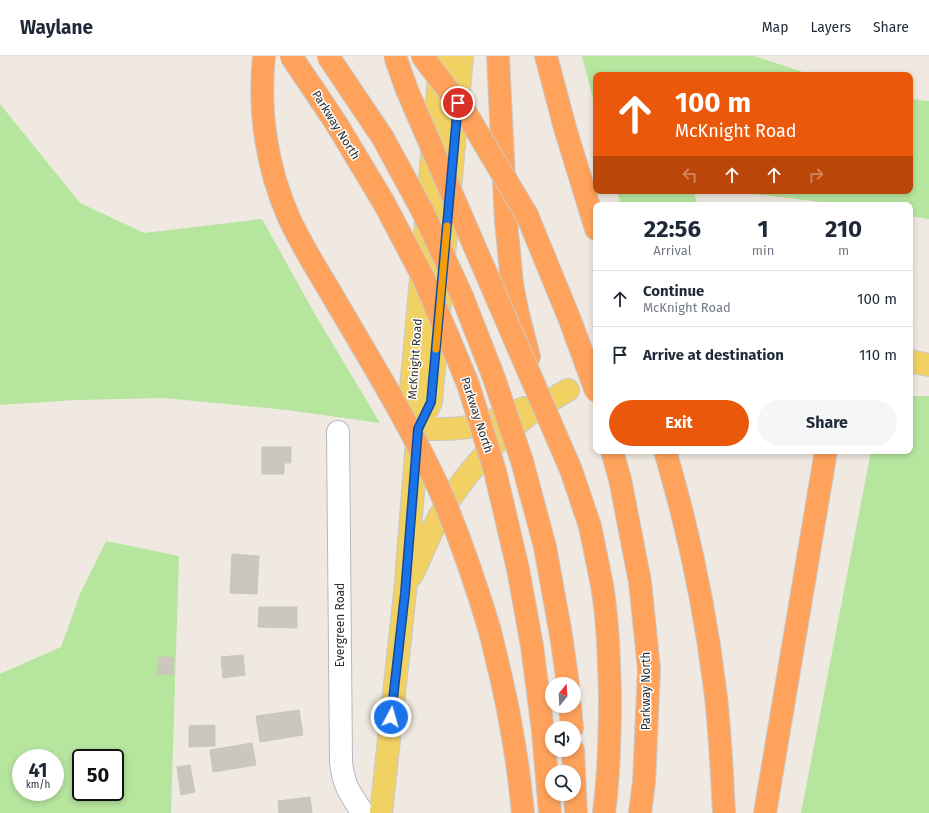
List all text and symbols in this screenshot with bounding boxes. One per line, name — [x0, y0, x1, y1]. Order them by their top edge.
text: Waylane — [20, 16, 93, 39]
text: Map — [762, 19, 788, 36]
text: Layers — [810, 19, 851, 36]
text: Share — [873, 19, 909, 36]
pin — [441, 86, 475, 120]
text: 100 m — [675, 86, 751, 119]
street label: Parkway North — [309, 88, 363, 162]
icon: ahead — [609, 88, 661, 140]
icon: arrive — [447, 92, 469, 114]
text: McKnight Road — [675, 120, 797, 142]
icon: left — [679, 164, 701, 186]
icon: ahead — [721, 164, 743, 186]
icon: ahead — [763, 164, 785, 186]
icon: right — [805, 164, 827, 186]
text: 22:56 — [644, 215, 701, 243]
text: 1 — [757, 215, 769, 243]
text: 210 — [825, 215, 862, 243]
text: Arrival — [653, 243, 691, 258]
text: min — [752, 243, 774, 258]
text: m — [838, 243, 849, 258]
text: Continue — [643, 282, 704, 300]
icon: ahead — [609, 288, 631, 310]
text: 100 m — [857, 290, 897, 308]
text: McKnight Road — [643, 300, 731, 315]
street label: McKnight Road — [405, 318, 425, 400]
icon: arrive — [609, 344, 631, 366]
text: Arrive at destination — [643, 346, 784, 364]
text: 110 m — [859, 346, 897, 364]
street label: Parkway North — [458, 375, 496, 455]
button: Exit — [609, 400, 749, 446]
button: Share — [757, 400, 897, 446]
street label: Evergreen Road — [333, 583, 347, 667]
street label: Parkway North — [639, 652, 653, 730]
north arrow — [545, 677, 581, 713]
map controls — [545, 677, 581, 801]
position arrow — [370, 696, 412, 738]
button: sound — [545, 721, 581, 757]
speed limit sign: 50 — [72, 749, 124, 801]
text: 41 — [28, 758, 48, 782]
button: search — [545, 765, 581, 801]
text: km/h — [26, 779, 50, 791]

